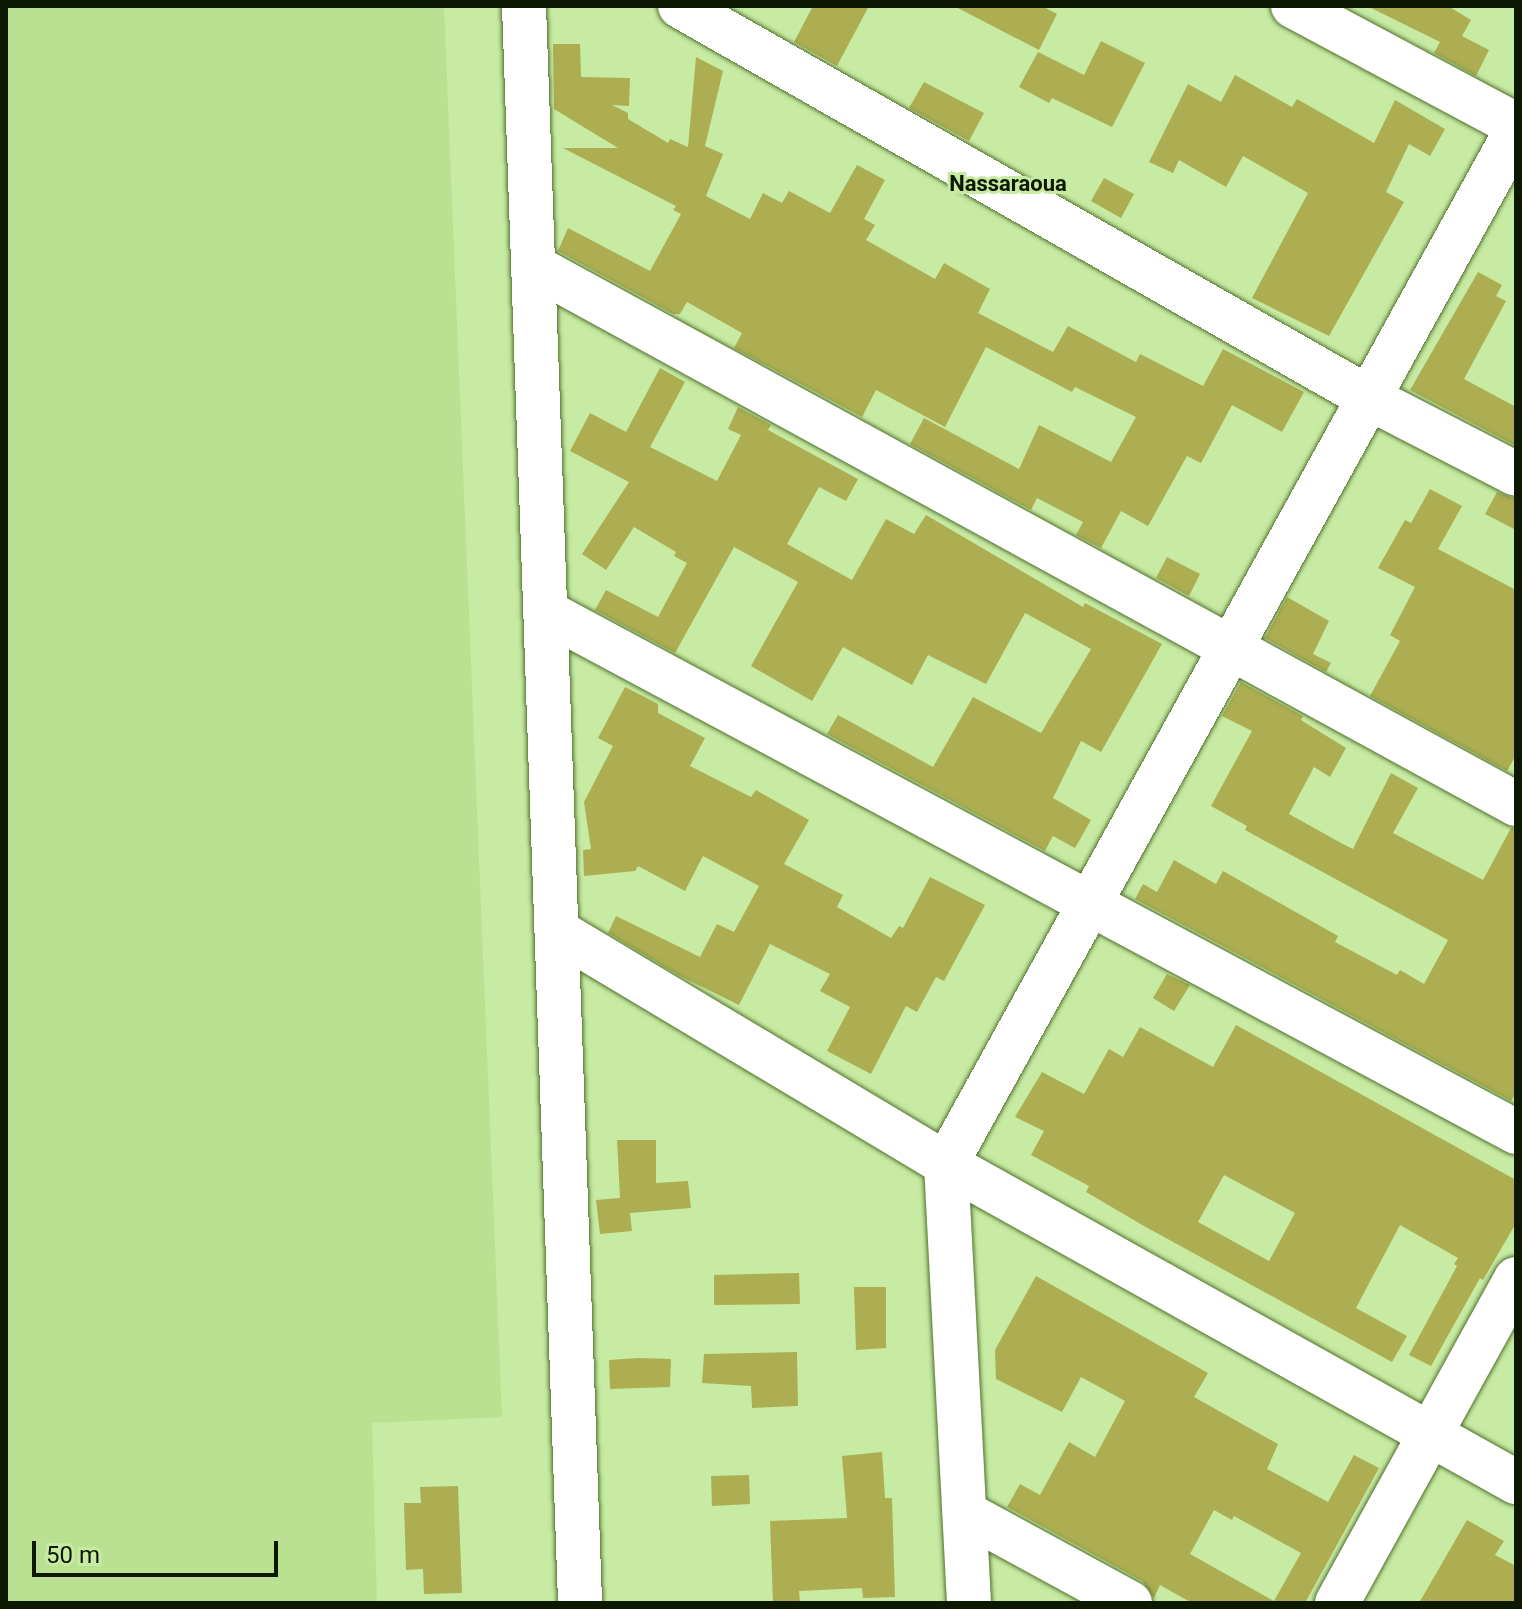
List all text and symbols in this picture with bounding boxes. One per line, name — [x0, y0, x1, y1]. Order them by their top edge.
district label: Nassaraoua — [949, 171, 1067, 197]
scale bar — [36, 1525, 282, 1575]
text: 50 m — [46, 1541, 100, 1569]

